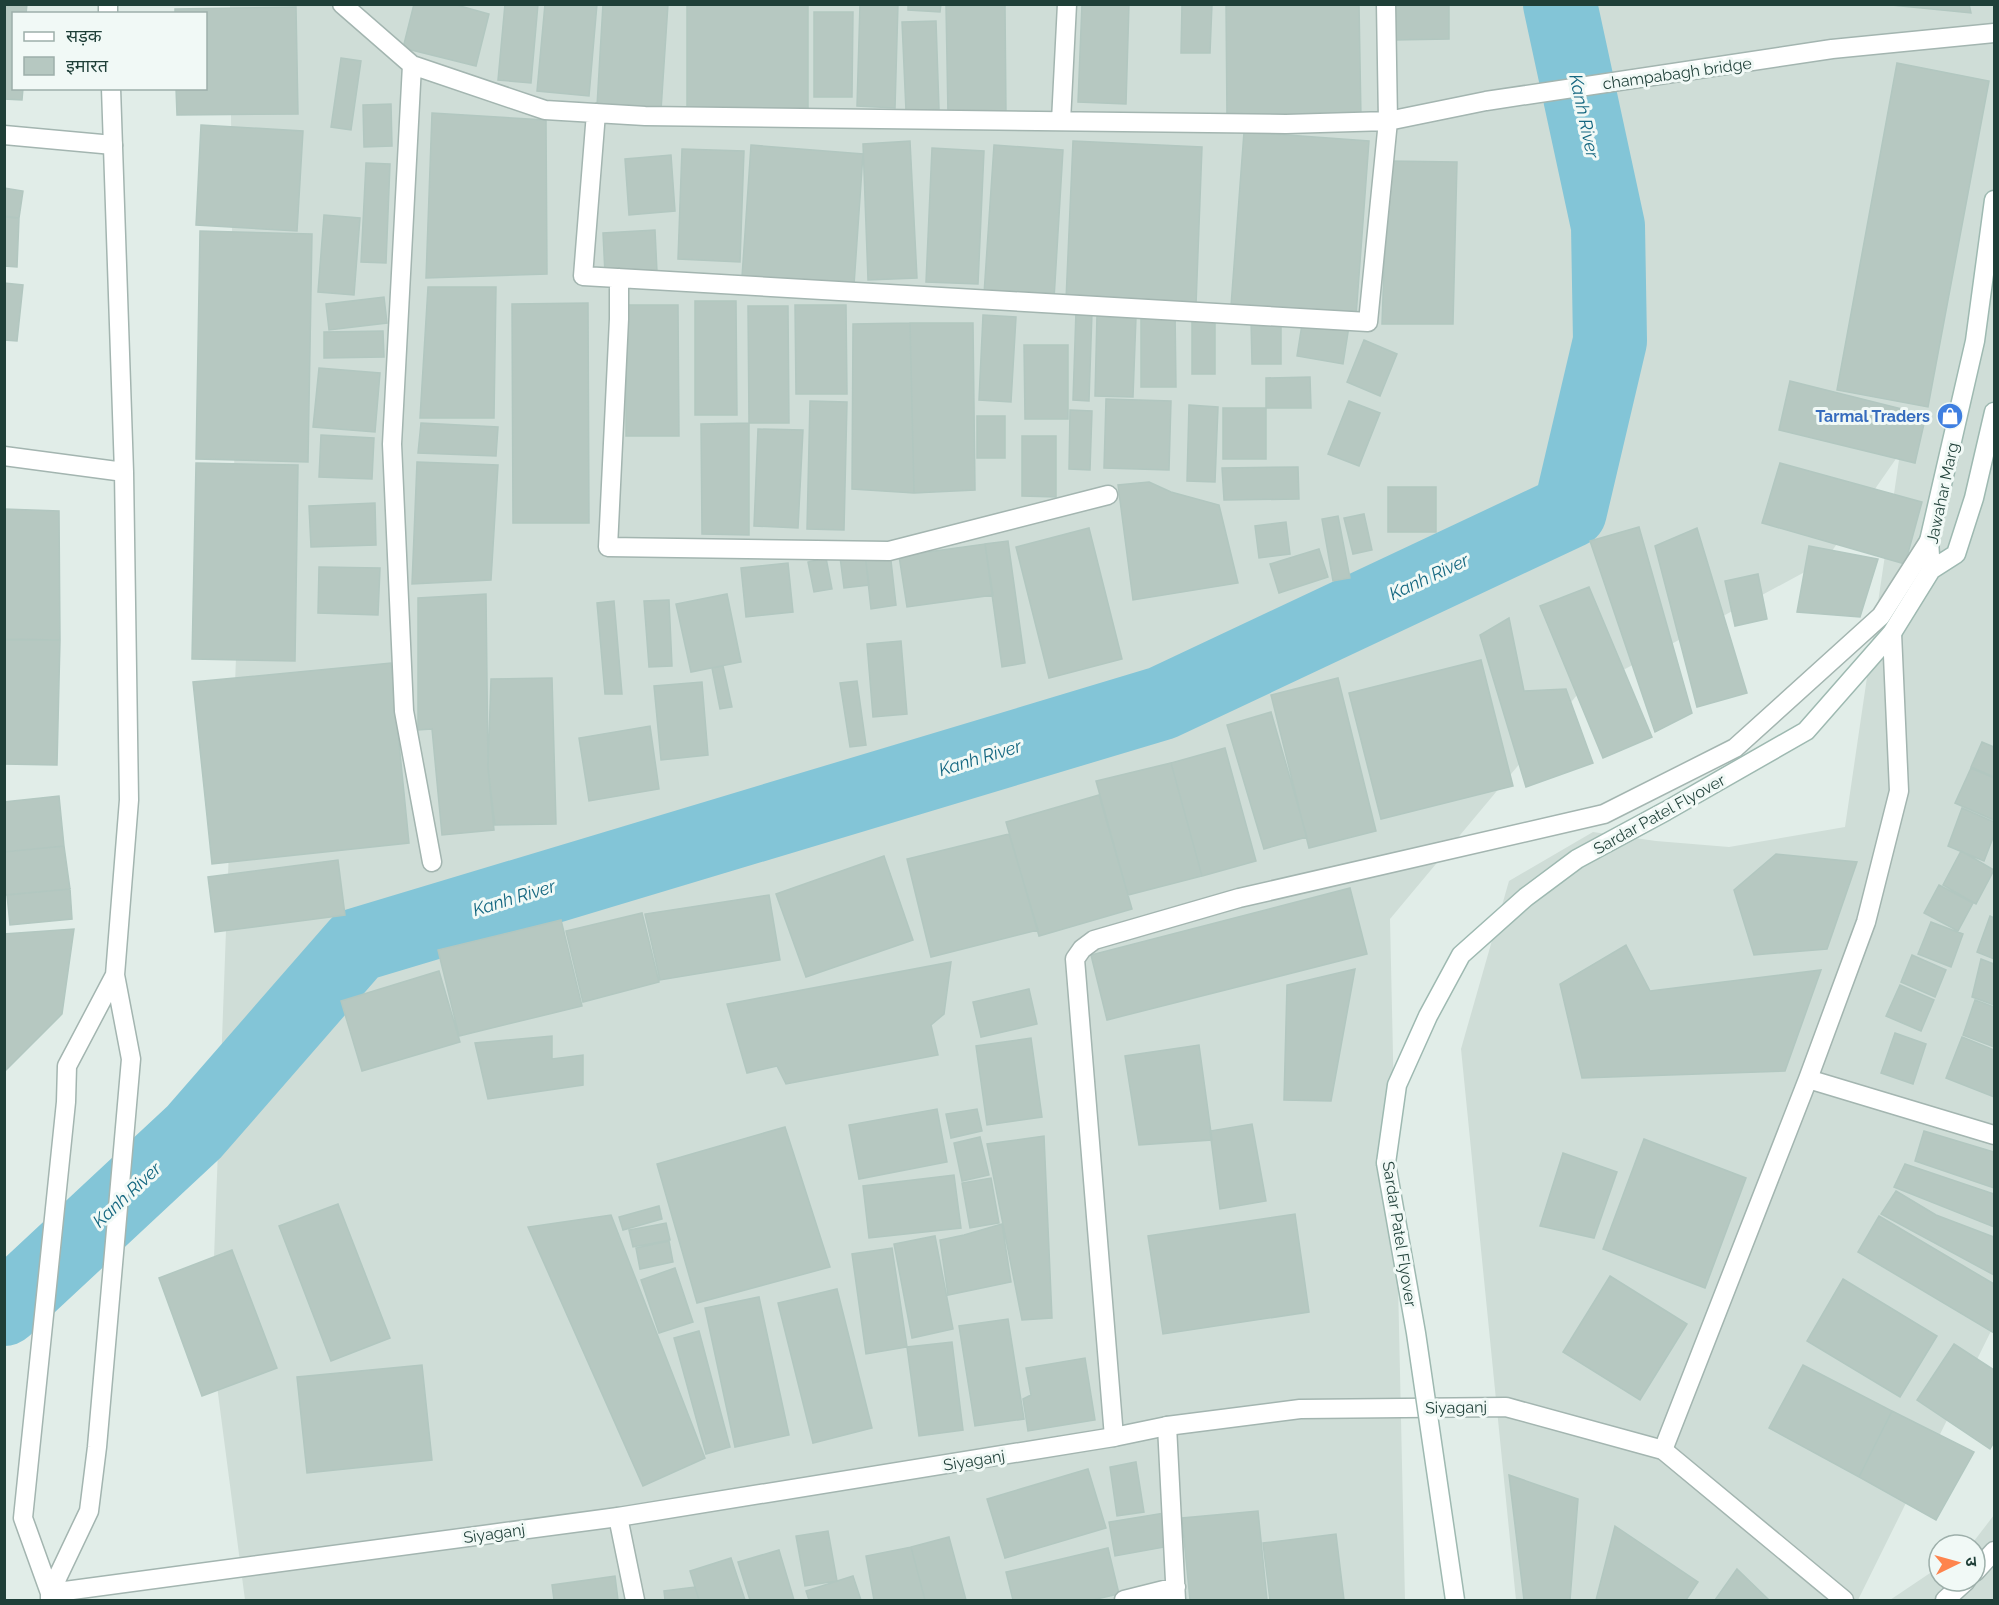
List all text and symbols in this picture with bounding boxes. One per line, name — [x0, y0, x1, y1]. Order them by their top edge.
legend — [12, 12, 207, 90]
text: सड़क — [66, 25, 103, 46]
street label: champabagh bridge — [1601, 54, 1753, 93]
text: इमारत — [66, 55, 109, 76]
water label: Kanh River — [1565, 72, 1604, 161]
shop icon: Tarmal Traders — [1935, 401, 1965, 431]
place label: Tarmal Traders — [1816, 407, 1930, 426]
street label: Jawahar Marg — [1923, 441, 1962, 545]
water label: Kanh River — [1386, 549, 1473, 604]
water label: Kanh River — [936, 735, 1025, 780]
street label: Sardar Patel Flyover — [1590, 770, 1729, 858]
water label: Kanh River — [470, 875, 559, 920]
water label: Kanh River — [88, 1157, 166, 1231]
street label: Sardar Patel Flyover — [1379, 1160, 1420, 1309]
street label: Siyaganj — [1425, 1397, 1487, 1418]
street label: Siyaganj — [942, 1446, 1006, 1475]
street label: Siyaganj — [462, 1520, 526, 1547]
north arrow — [1927, 1533, 1987, 1593]
text: उ — [1962, 1556, 1981, 1568]

